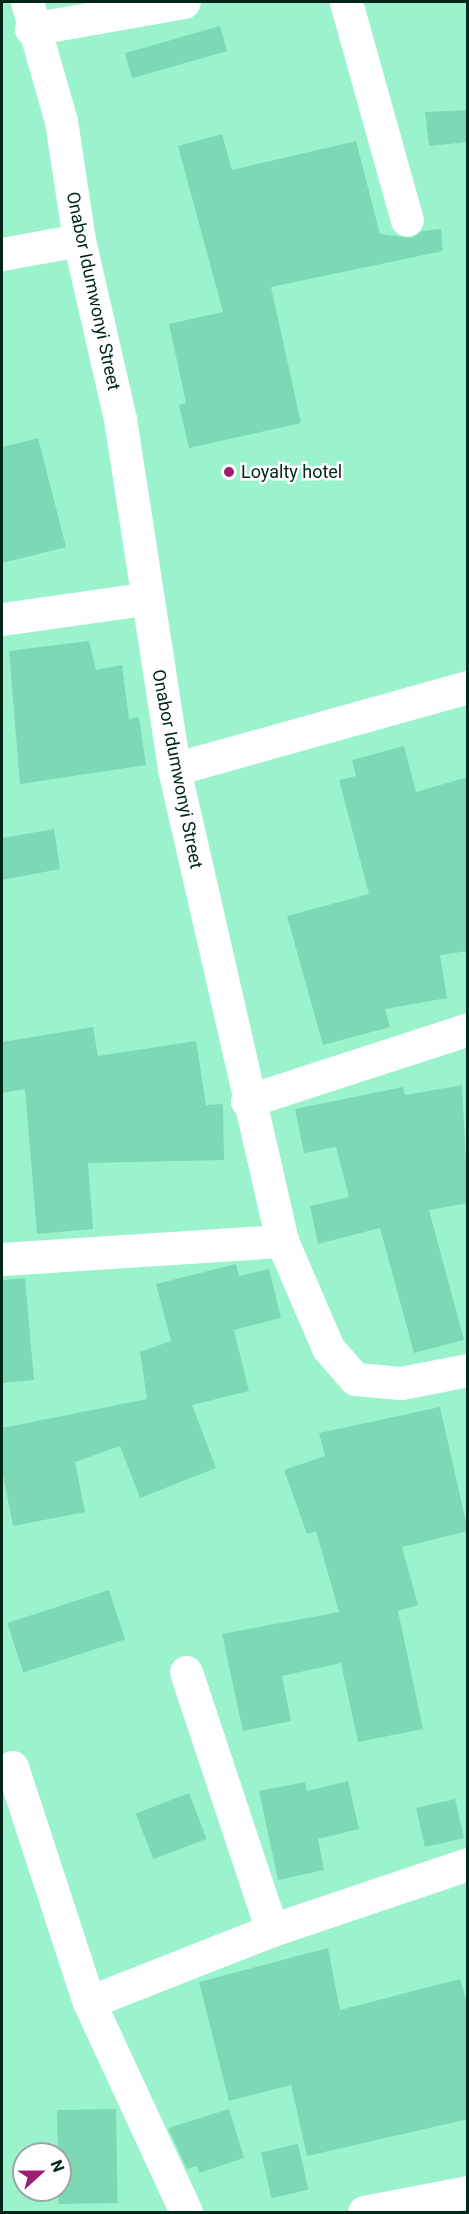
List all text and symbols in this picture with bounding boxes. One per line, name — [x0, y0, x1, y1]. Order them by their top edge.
street label: Onabor Idumwonyi Street — [61, 190, 125, 392]
place label: Loyalty hotel — [241, 461, 342, 483]
marker: Loyalty hotel — [222, 465, 236, 479]
street label: Onabor Idumwonyi Street — [147, 668, 207, 870]
north arrow — [12, 2142, 72, 2202]
text: N — [47, 2157, 68, 2175]

